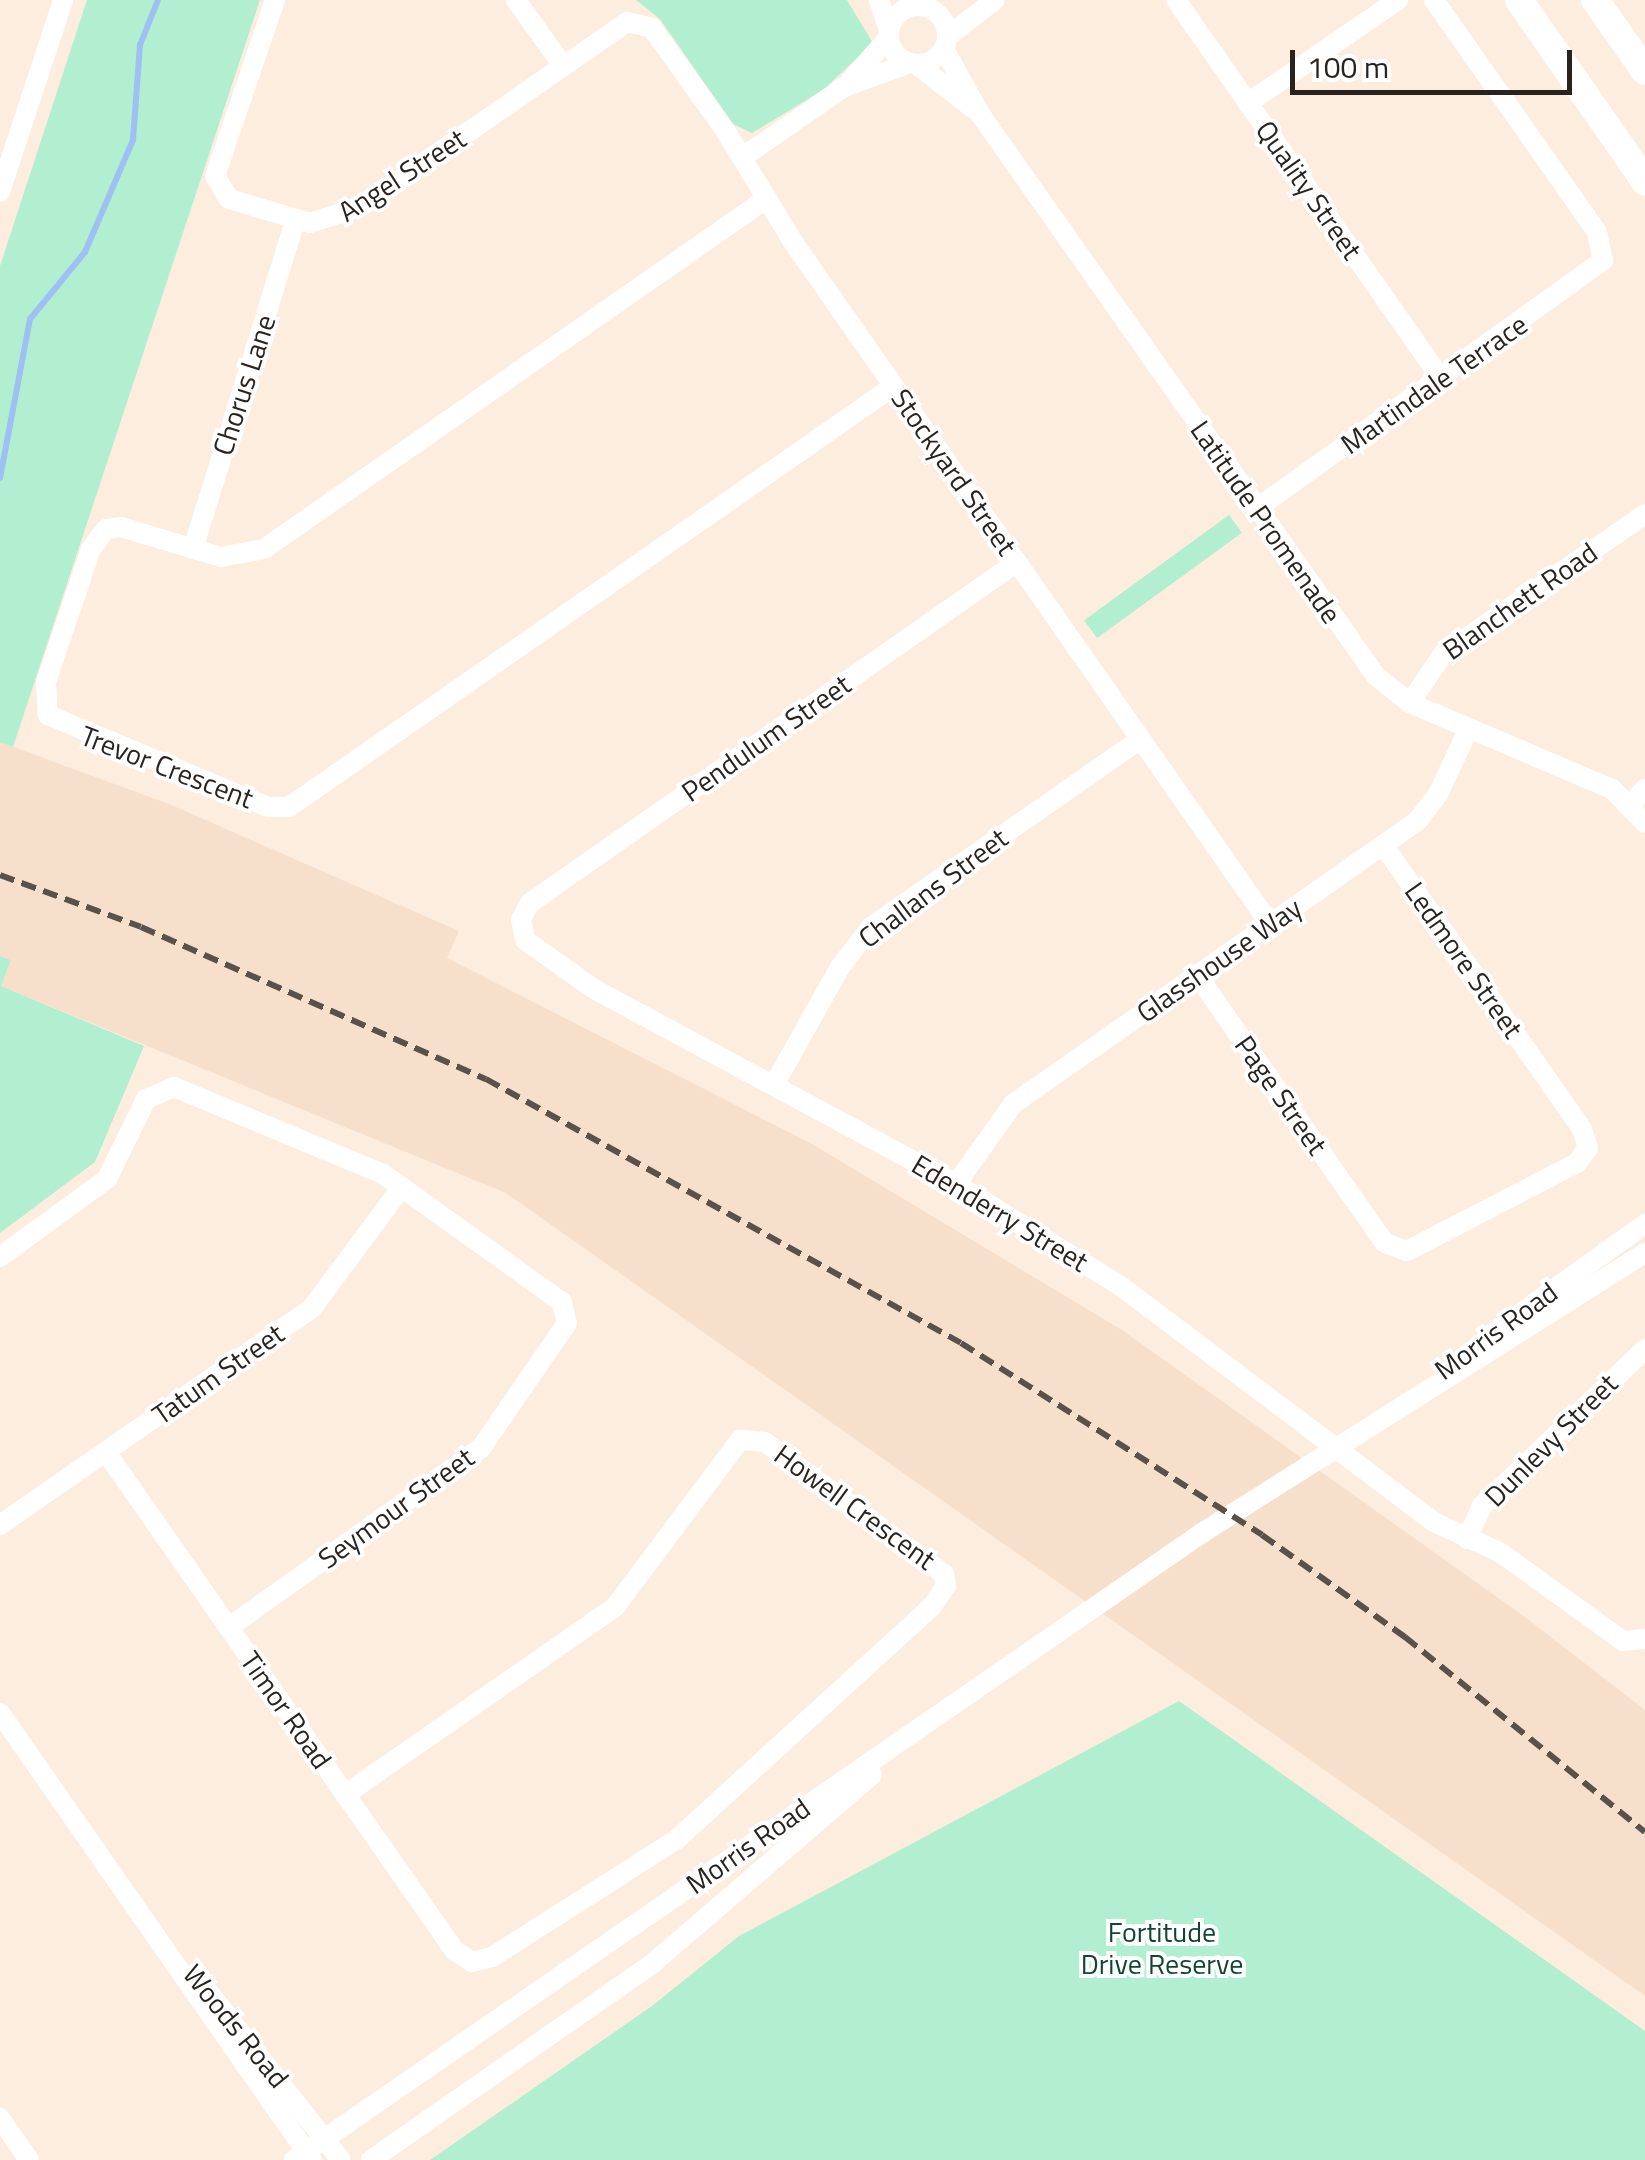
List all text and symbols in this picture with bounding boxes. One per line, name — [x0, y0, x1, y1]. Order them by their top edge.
scale bar — [1295, 30, 1578, 92]
text: 100 m — [1307, 44, 1389, 90]
street label: Quality Street — [1249, 114, 1369, 266]
street label: Angel Street — [332, 121, 472, 229]
street label: Martindale Terrace — [1334, 307, 1534, 461]
street label: Chorus Lane — [206, 311, 282, 459]
street label: Stockyard Street — [884, 383, 1024, 561]
street label: Latitude Promenade — [1184, 414, 1348, 630]
street label: Blanchett Road — [1436, 535, 1604, 667]
street label: Pendulum Street — [675, 667, 857, 809]
street label: Trevor Crescent — [76, 719, 258, 815]
street label: Challans Street — [852, 821, 1014, 955]
street label: Ledmore Street — [1398, 876, 1530, 1044]
street label: Glasshouse Way — [1130, 891, 1308, 1029]
street label: Page Street — [1228, 1029, 1334, 1161]
street label: Edenderry Street — [906, 1147, 1094, 1279]
street label: Morris Road — [1428, 1275, 1564, 1387]
street label: Tatum Street — [146, 1316, 290, 1432]
street label: Dunlevy Street — [1478, 1367, 1624, 1513]
street label: Howell Crescent — [768, 1437, 942, 1577]
street label: Seymour Street — [312, 1440, 480, 1576]
street label: Timor Road — [233, 1645, 339, 1775]
street label: Morris Road — [680, 1791, 816, 1901]
park label: Fortitude Drive Reserve — [1081, 1915, 1243, 1981]
street label: Woods Road — [176, 1958, 296, 2094]

